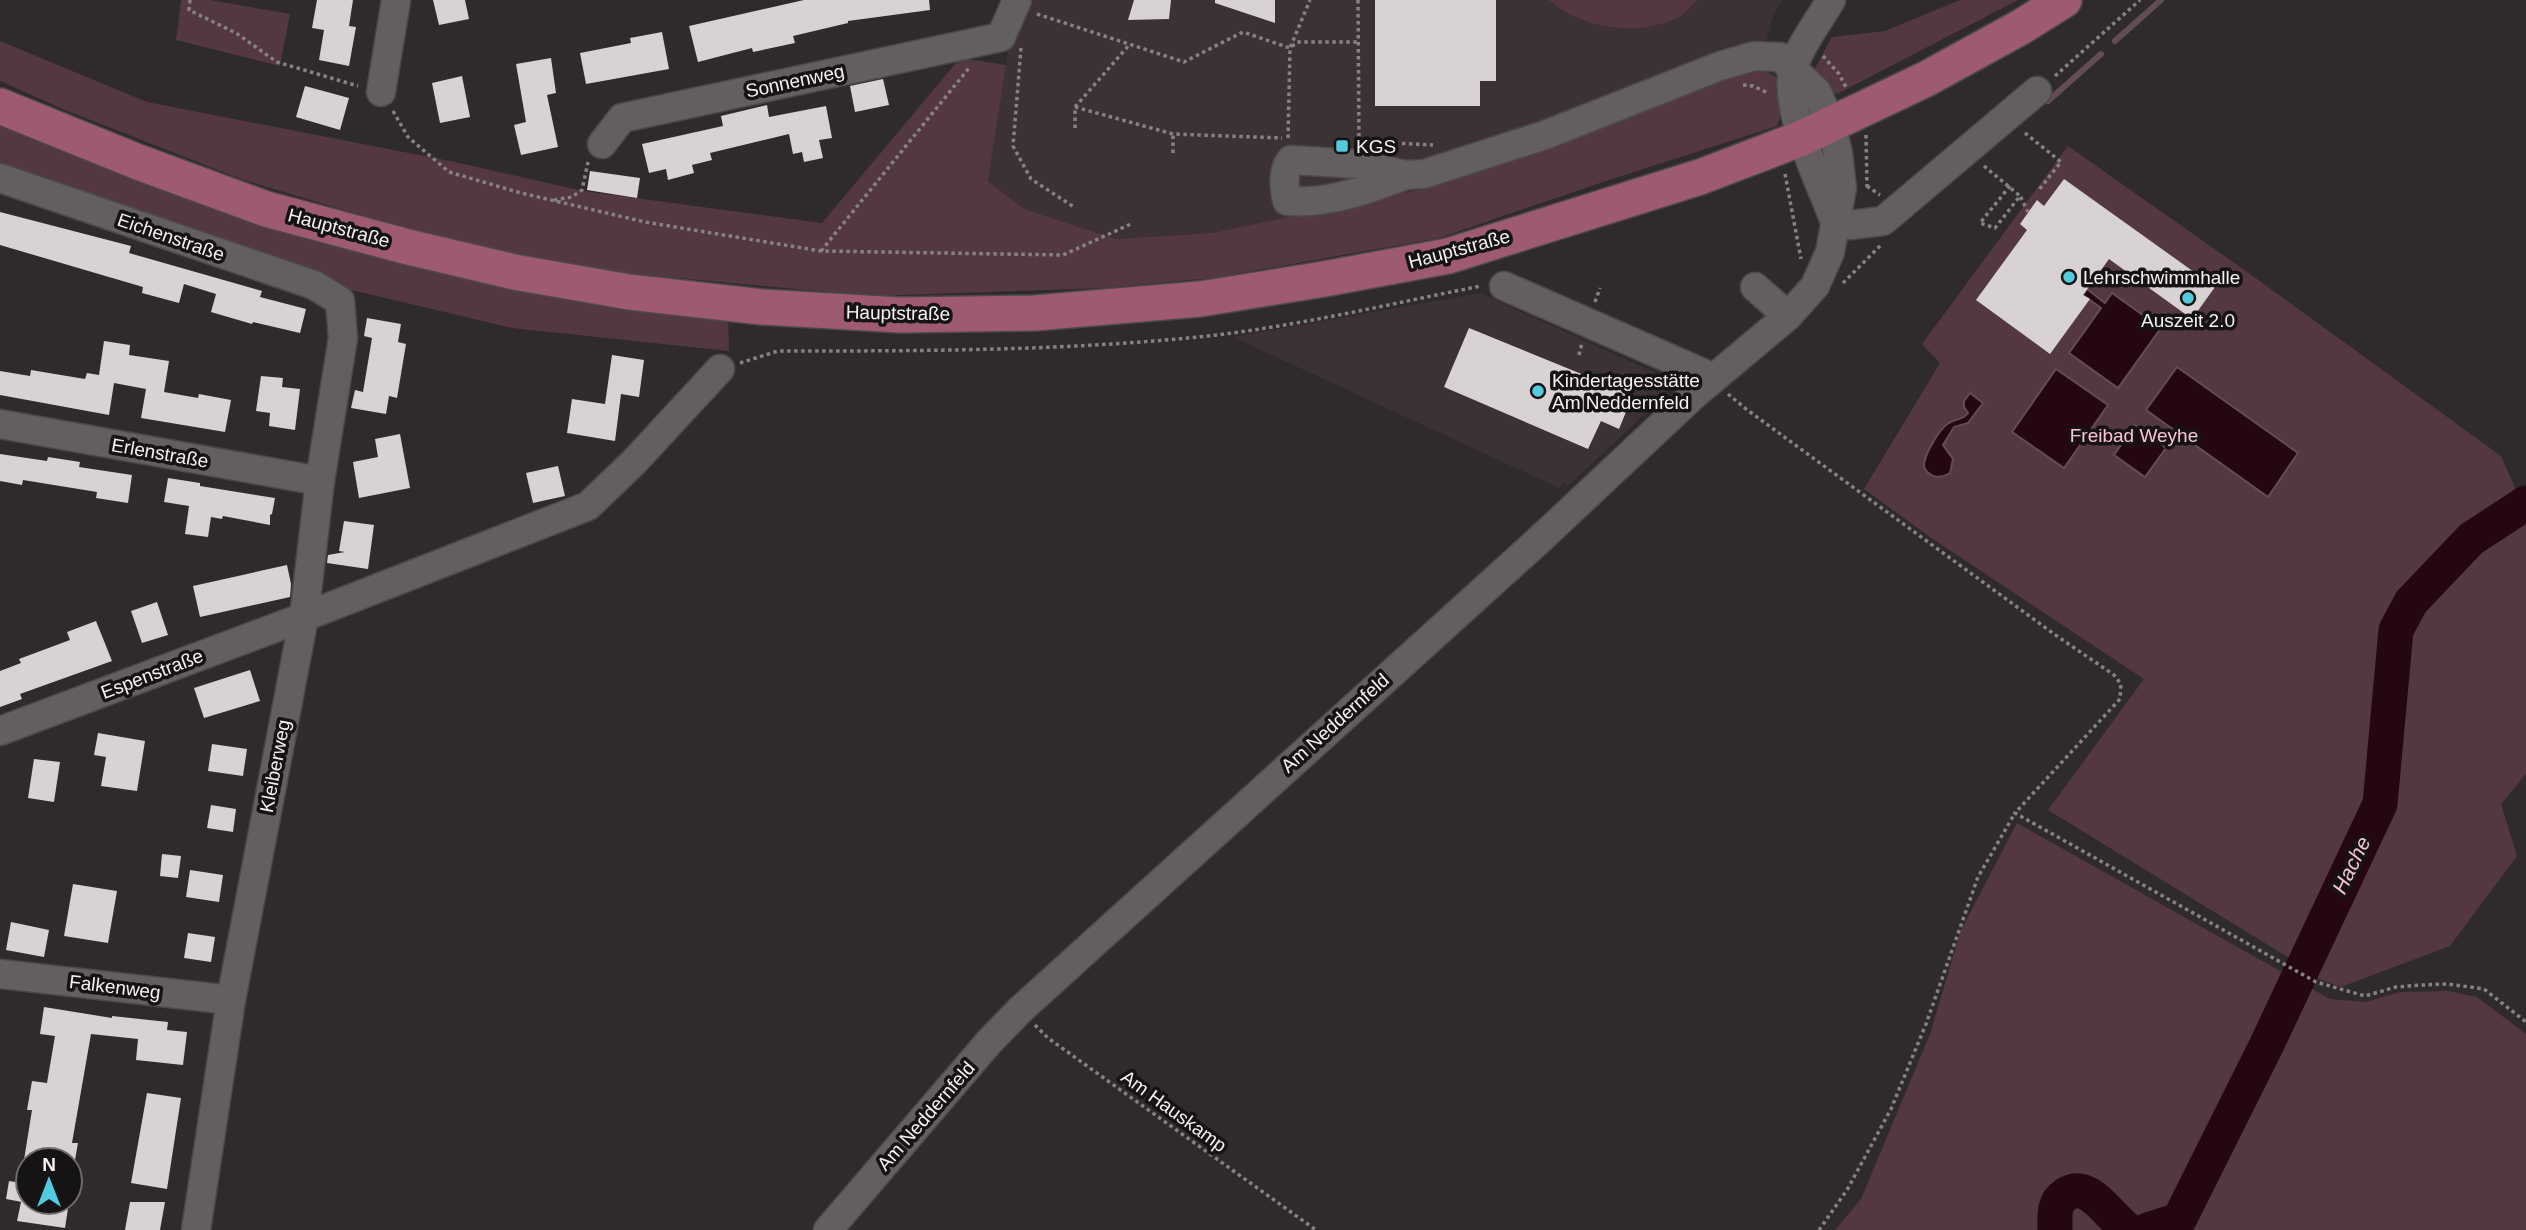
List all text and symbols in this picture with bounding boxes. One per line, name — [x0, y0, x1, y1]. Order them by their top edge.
street label: Sonnenweg — [744, 60, 846, 102]
place label: KGS — [1356, 136, 1396, 157]
marker: KGS — [1334, 138, 1350, 154]
street label: Hauptstraße — [286, 204, 392, 252]
street label: Eichenstraße — [115, 209, 227, 265]
street label: Hauptstraße — [1406, 225, 1512, 273]
place label: Lehrschwimmhalle — [2083, 267, 2240, 288]
marker: Lehrschwimmhalle — [2061, 269, 2077, 285]
marker: Auszeit 2.0 — [2180, 290, 2196, 306]
street label: Hauptstraße — [846, 302, 950, 324]
place label: Auszeit 2.0 — [2141, 310, 2235, 331]
place label: Kindertagesstätte Am Neddernfeld — [1552, 370, 1700, 413]
marker: Kindertagesstätte Am Neddernfeld — [1530, 383, 1546, 399]
park label: Freibad Weyhe — [2070, 425, 2198, 446]
street label: Erlenstraße — [110, 434, 210, 472]
street label: Espenstraße — [98, 645, 206, 703]
street label: Am Neddernfeld — [1277, 669, 1393, 777]
street label: Kleiberweg — [256, 718, 294, 814]
water label: Hache — [2327, 833, 2375, 897]
street label: Falkenweg — [68, 971, 162, 1003]
street label: Am Neddernfeld — [873, 1057, 979, 1175]
street label: Am Hauskamp — [1117, 1066, 1231, 1156]
north arrow — [14, 1146, 84, 1216]
text: N — [42, 1154, 56, 1175]

